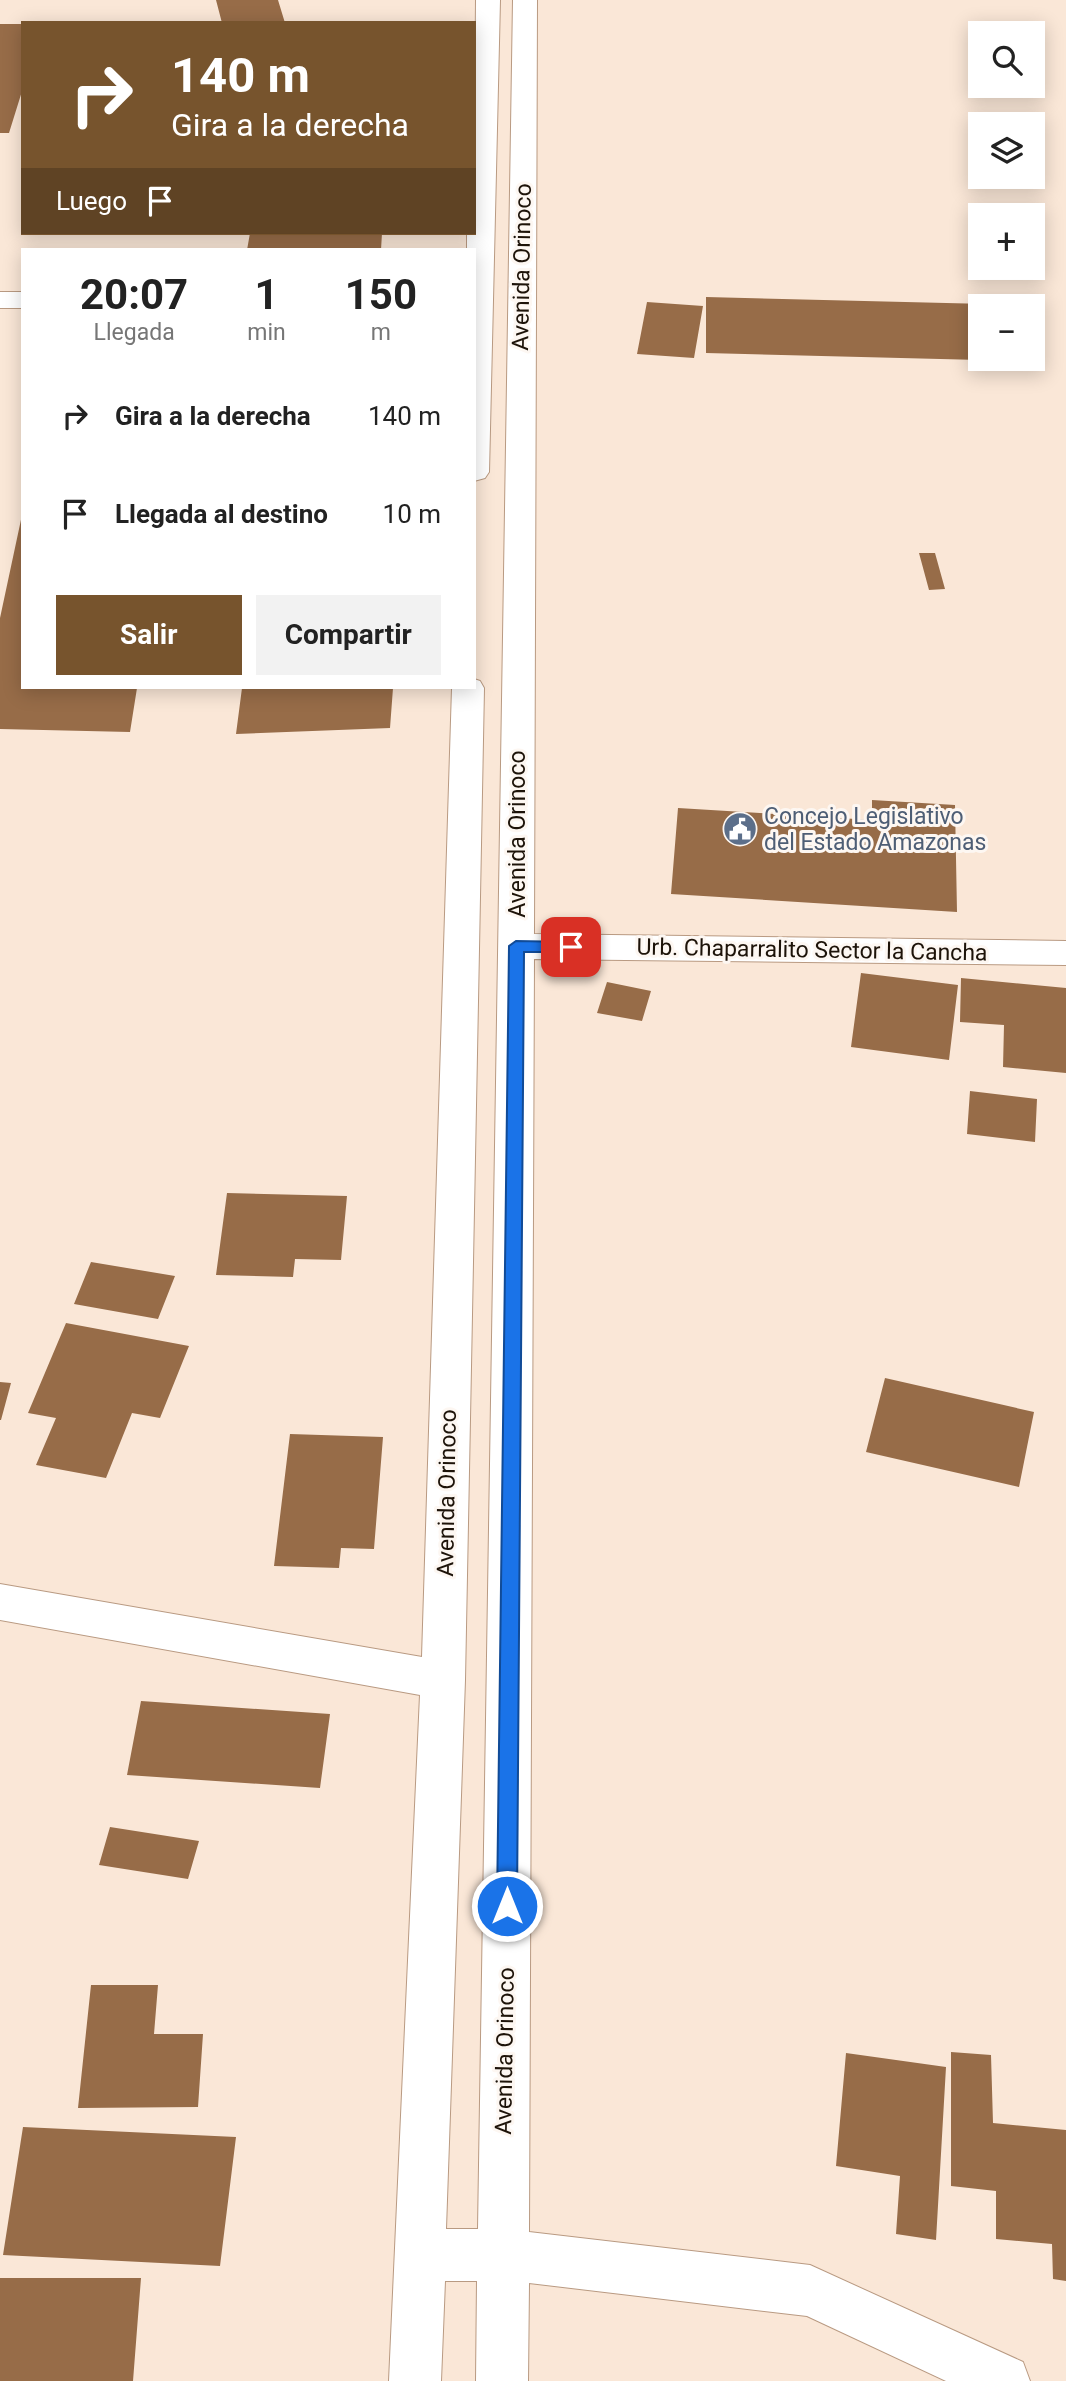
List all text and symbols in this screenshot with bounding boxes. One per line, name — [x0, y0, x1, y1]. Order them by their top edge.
map controls — [968, 21, 1045, 371]
button: search — [968, 21, 1045, 98]
text: 140 m — [171, 47, 310, 104]
icon: right — [56, 49, 147, 140]
text: Gira a la derecha — [171, 106, 409, 144]
button: layers — [968, 112, 1045, 189]
icon: arrive — [141, 182, 179, 220]
street label: Avenida Orinoco — [507, 183, 537, 351]
text: Luego — [56, 186, 127, 216]
button: + — [968, 203, 1045, 280]
text: 20:07 — [80, 270, 188, 319]
text: 1 — [254, 270, 279, 319]
text: 150 — [345, 270, 417, 319]
button: − — [968, 294, 1045, 371]
text: Llegada — [94, 319, 175, 346]
text: min — [247, 319, 286, 346]
text: m — [371, 319, 391, 346]
icon: right — [56, 397, 94, 435]
text: Gira a la derecha — [115, 401, 311, 431]
text: 140 m — [368, 401, 441, 431]
icon: arrive — [56, 495, 94, 533]
text: Llegada al destino — [115, 499, 328, 529]
text: 10 m — [383, 499, 441, 529]
button: Salir — [56, 595, 242, 675]
button: Compartir — [256, 595, 441, 675]
street label: Avenida Orinoco — [504, 750, 531, 918]
place label: Concejo Legislativo del Estado Amazonas — [764, 803, 986, 856]
public building icon: Concejo Legislativo del Estado Amazonas — [721, 810, 759, 848]
pin — [541, 917, 601, 977]
icon: arrive — [552, 928, 590, 966]
street label: Urb. Chaparralito Sector la Cancha — [636, 933, 988, 967]
street label: Avenida Orinoco — [432, 1409, 462, 1577]
position arrow — [470, 1869, 544, 1943]
street label: Avenida Orinoco — [490, 1967, 520, 2135]

